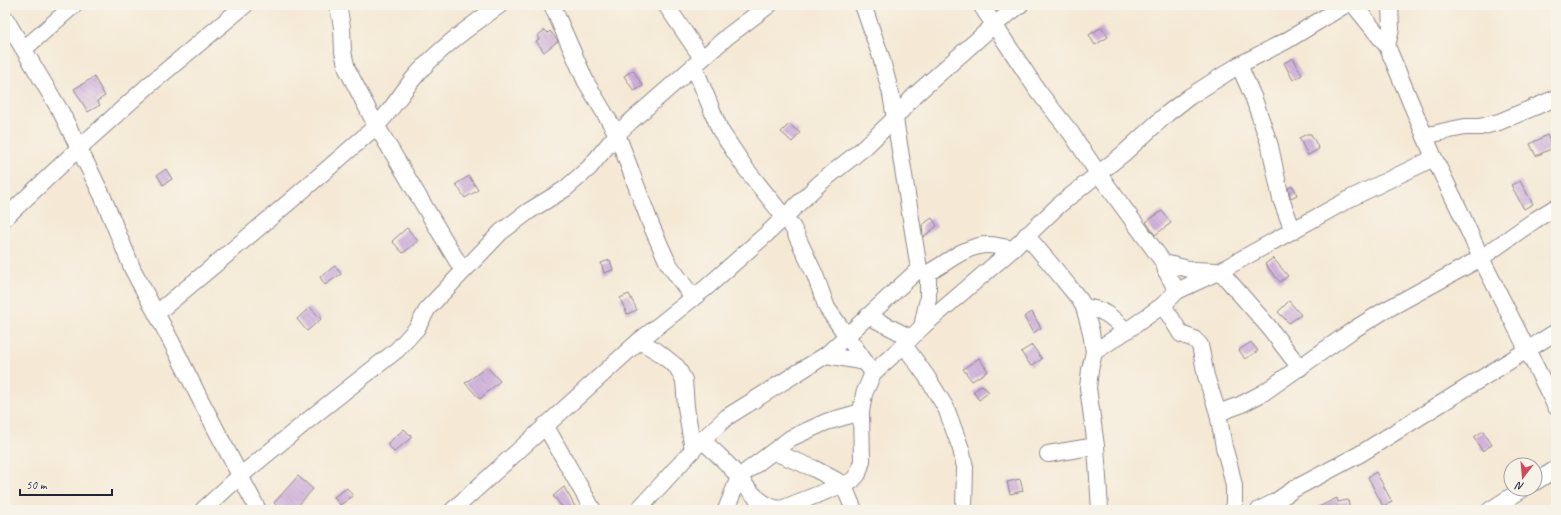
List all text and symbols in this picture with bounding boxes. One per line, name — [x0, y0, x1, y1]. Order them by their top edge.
north arrow — [1503, 457, 1543, 497]
scale bar — [20, 471, 112, 497]
text: 50 m — [26, 477, 48, 493]
text: N — [1513, 478, 1525, 494]

